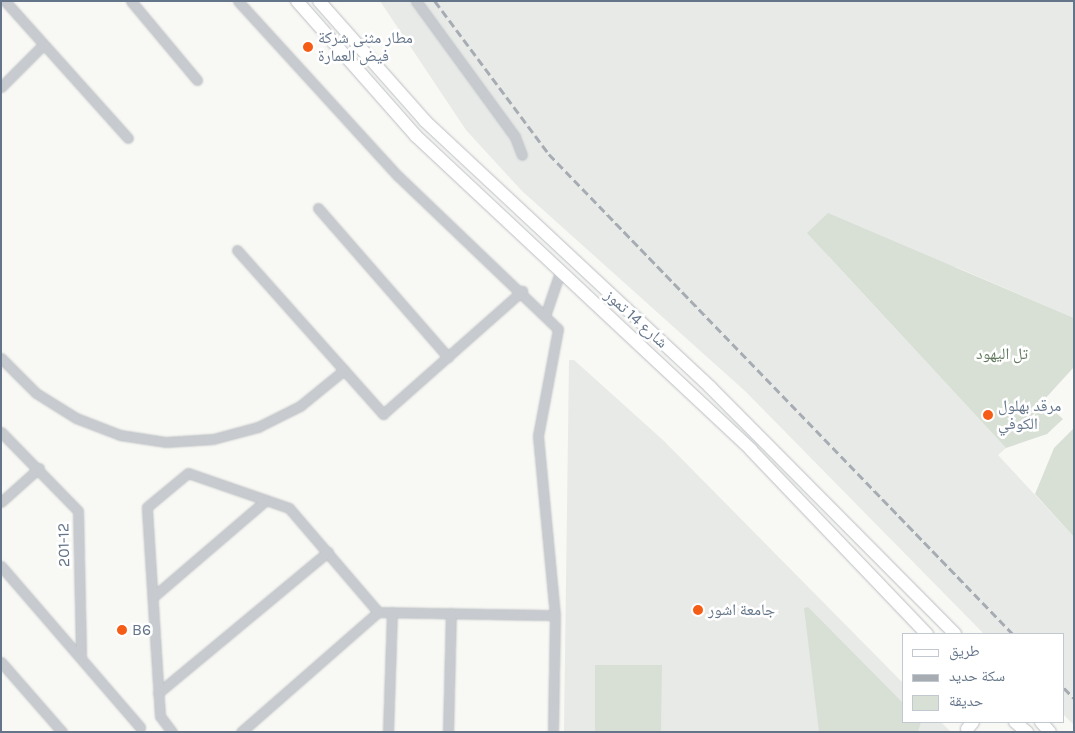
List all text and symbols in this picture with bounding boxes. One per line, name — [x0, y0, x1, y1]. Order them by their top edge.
place label: مطار مثنى شركة فيض العمارة — [318, 28, 413, 66]
marker: مطار مثنى شركة فيض العمارة — [302, 41, 314, 53]
street label: شارع 14 تموز — [601, 286, 671, 352]
park label: تل اليهود — [976, 344, 1028, 364]
place label: مرقد بهلول الكوفي — [998, 396, 1061, 434]
marker: مرقد بهلول الكوفي — [982, 409, 994, 421]
street label: 201-12 — [54, 523, 74, 567]
place label: جامعة اشور — [708, 600, 775, 620]
marker: جامعة اشور — [692, 604, 704, 616]
place label: B6 — [132, 620, 151, 640]
marker: B6 — [116, 624, 128, 636]
legend — [902, 633, 1065, 723]
text: طريق — [949, 642, 980, 660]
text: سكة حديد — [949, 667, 1005, 685]
text: حديقة — [949, 692, 983, 710]

